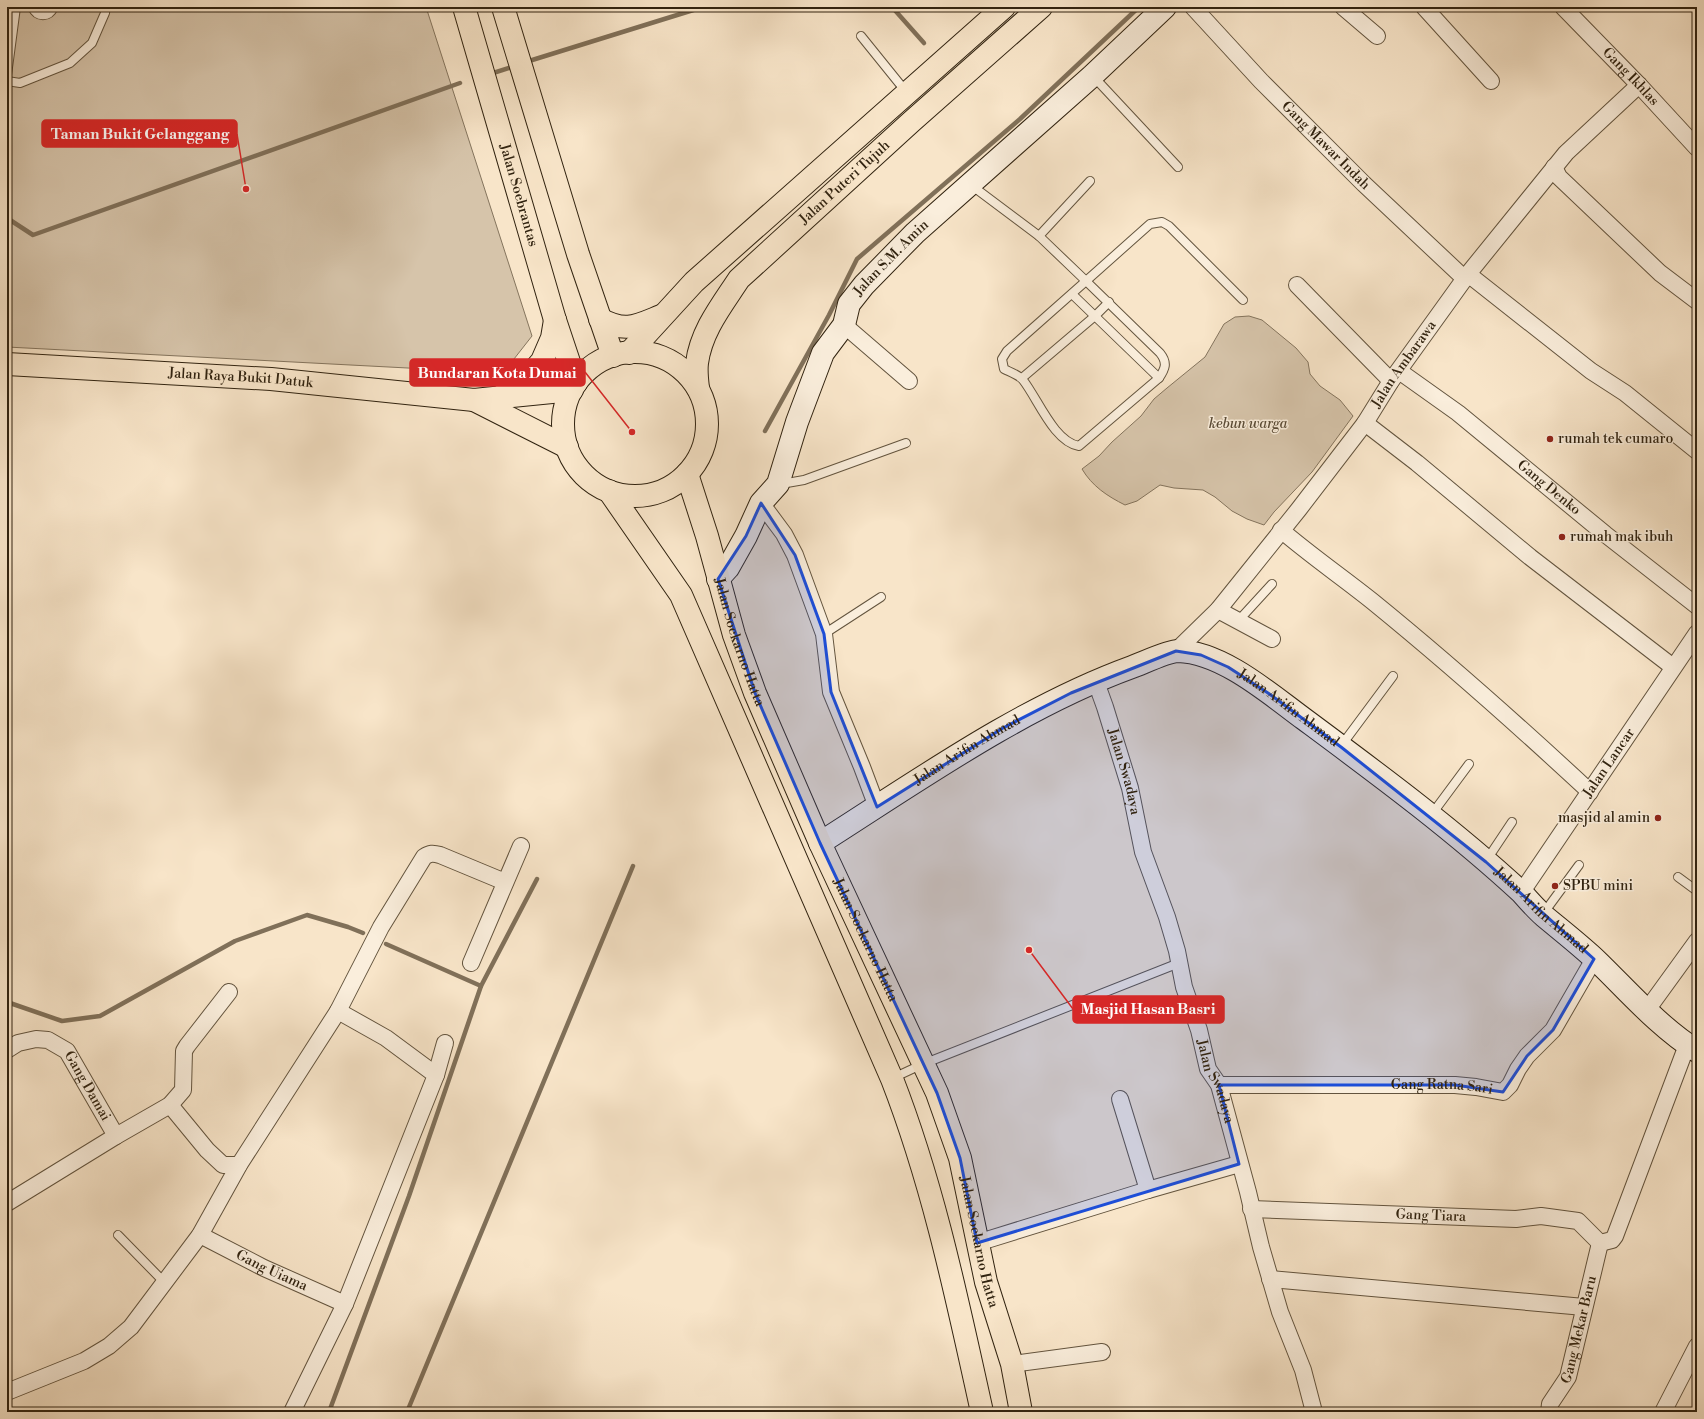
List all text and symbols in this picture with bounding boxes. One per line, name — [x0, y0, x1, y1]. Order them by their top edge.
street label: Gang Ikhlas — [1598, 44, 1663, 110]
street label: Gang Mawar Indah — [1278, 98, 1374, 194]
callout: Taman Bukit Gelanggang — [42, 120, 237, 147]
text: Taman Bukit Gelanggang — [51, 125, 230, 144]
street label: Jalan Puteri Tujuh — [795, 136, 894, 229]
street label: Jalan Soebrantas — [495, 141, 542, 249]
street label: Jalan S.M. Amin — [849, 215, 933, 301]
street label: Jalan Ambarawa — [1367, 316, 1441, 412]
callout: Bundaran Kota Dumai — [410, 359, 585, 386]
street label: Jalan Raya Bukit Datuk — [167, 364, 314, 392]
text: Bundaran Kota Dumai — [417, 364, 577, 383]
park label: kebun warga — [1209, 415, 1287, 433]
place label: rumah tek cumaro — [1558, 430, 1673, 448]
marker: rumah tek cumaro — [1545, 434, 1555, 444]
street label: Gang Denko — [1513, 456, 1584, 519]
place label: rumah mak ibuh — [1570, 528, 1674, 546]
marker: rumah mak ibuh — [1557, 532, 1567, 542]
street label: Jalan Soekarno Hatta — [710, 575, 769, 710]
street label: Jalan Arifin Ahmad — [1234, 664, 1343, 751]
street label: Jalan Arifin Ahmad — [910, 711, 1024, 790]
street label: Jalan Swadaya — [1103, 725, 1144, 817]
street label: Jalan Lancar — [1578, 725, 1639, 802]
place label: masjid al amin — [1558, 809, 1651, 827]
marker: masjid al amin — [1653, 813, 1663, 823]
street label: Jalan Arifin Ahmad — [1489, 862, 1592, 958]
street label: Jalan Soekarno Hatta — [828, 874, 902, 1005]
place label: SPBU mini — [1563, 877, 1633, 895]
marker: SPBU mini — [1550, 881, 1560, 891]
callout: Masjid Hasan Basri — [1073, 996, 1224, 1023]
text: Masjid Hasan Basri — [1081, 1000, 1216, 1019]
street label: Jalan Swadaya — [1192, 1037, 1238, 1126]
street label: Gang Damai — [60, 1048, 115, 1125]
street label: Gang Ratna Sari — [1391, 1076, 1495, 1099]
street label: Jalan Soekarno Hatta — [955, 1174, 1003, 1311]
street label: Gang Tiara — [1395, 1205, 1467, 1226]
street label: Gang Uiama — [233, 1246, 311, 1296]
street label: Gang Mekar Baru — [1557, 1274, 1601, 1388]

